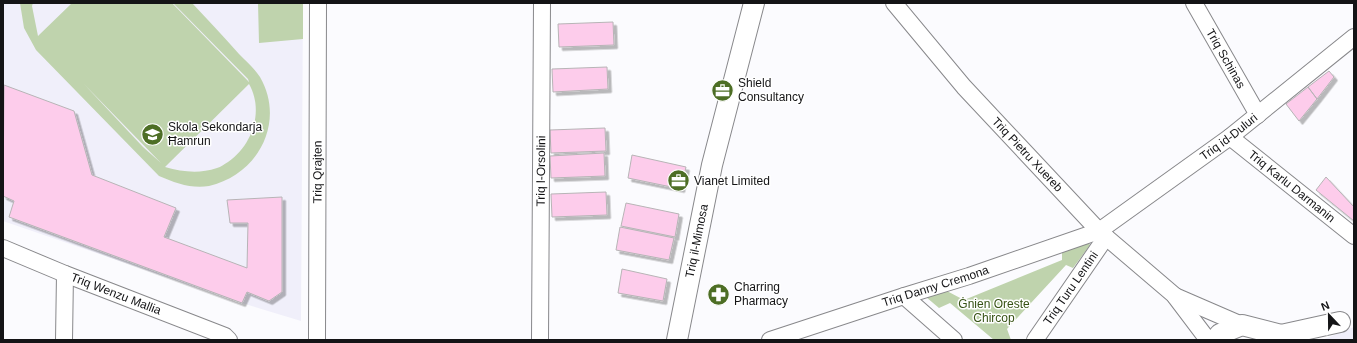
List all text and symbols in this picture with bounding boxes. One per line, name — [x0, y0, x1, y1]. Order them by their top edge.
street label: Triq Schinas — [1203, 26, 1248, 91]
place label: Shield Consultancy — [738, 76, 804, 104]
office icon: Shield Consultancy — [710, 77, 736, 103]
street label: Triq id-Duluri — [1197, 111, 1260, 163]
street label: Triq Pietru Xuereb — [989, 114, 1066, 195]
place label: Skola Sekondarja Ħamrun — [168, 120, 262, 148]
school or university icon: Skola Sekondarja Ħamrun — [140, 121, 166, 147]
street label: Triq l-Orsolini — [534, 135, 548, 207]
street label: Triq Qrajten — [310, 140, 325, 204]
street label: Triq Karlu Darmanin — [1246, 147, 1338, 225]
office icon: Vianet Limited — [666, 168, 692, 194]
place label: Vianet Limited — [694, 174, 770, 188]
street label: Triq il-Mimosa — [683, 203, 711, 279]
street label: Triq Turu Lentini — [1040, 249, 1101, 328]
street label: Triq Danny Cremona — [880, 263, 991, 310]
street label: Triq Wenzu Mallia — [69, 270, 163, 318]
place label: Charring Pharmacy — [734, 280, 788, 308]
pharmacy icon: Charring Pharmacy — [706, 281, 732, 307]
north arrow — [1309, 295, 1349, 335]
park label: Ġnien Oreste Chircop — [958, 297, 1030, 325]
text: N — [1319, 299, 1331, 313]

